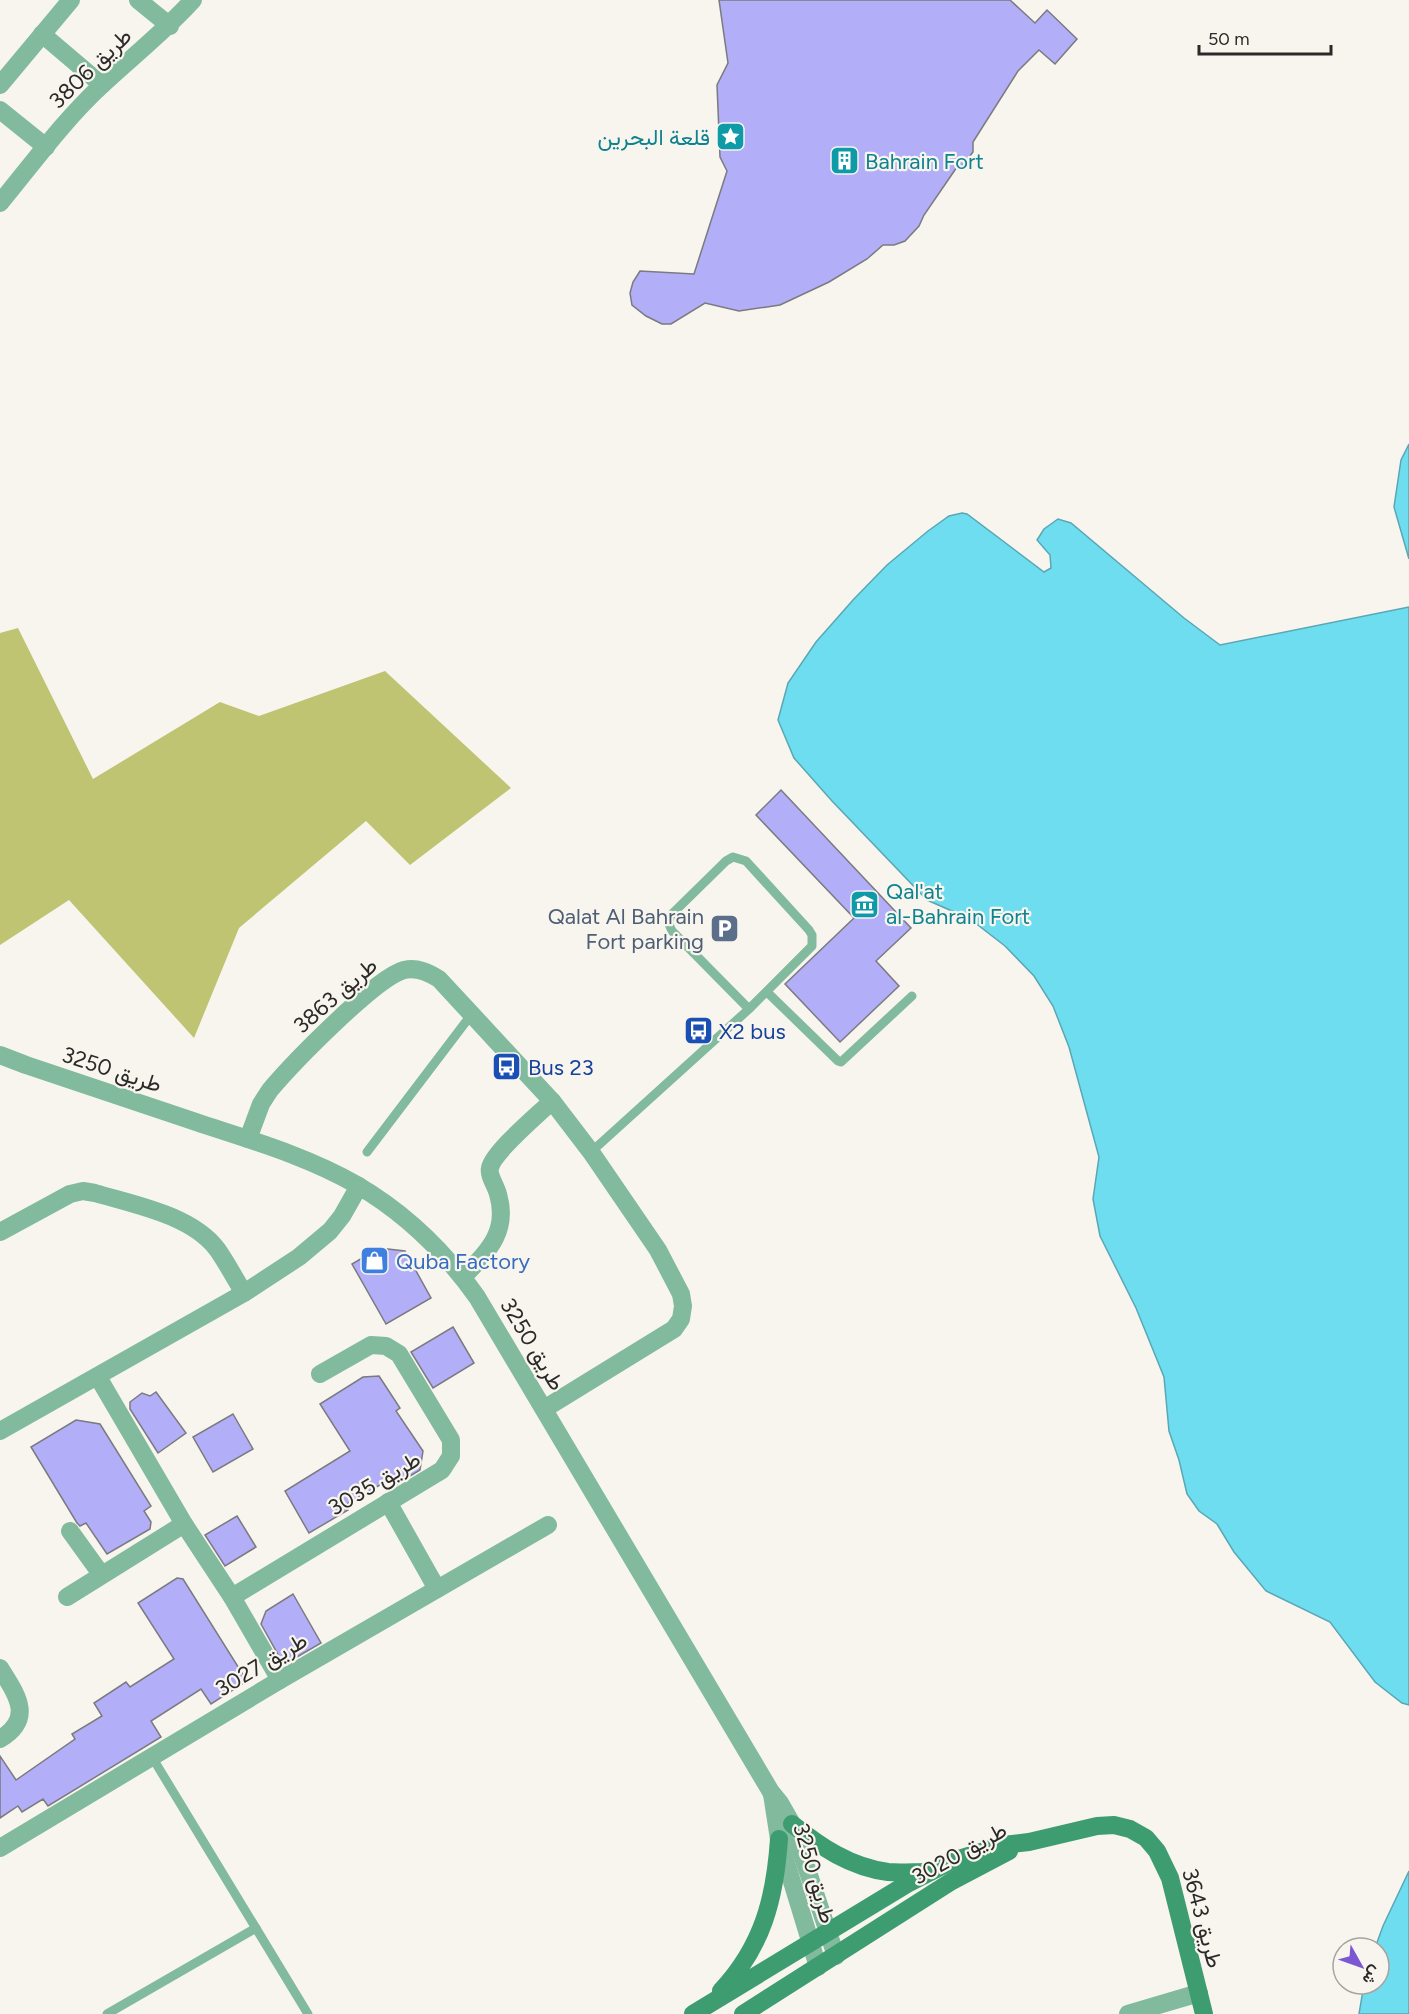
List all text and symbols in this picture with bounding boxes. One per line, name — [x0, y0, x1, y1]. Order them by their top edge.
scale bar — [1199, 18, 1331, 56]
street label: طريق 3806 — [44, 22, 137, 114]
text: 50 m — [1208, 28, 1250, 50]
place icon: قلعة البحرين — [715, 121, 747, 153]
place label: قلعة البحرين — [597, 124, 710, 151]
building icon: Bahrain Fort — [828, 145, 860, 177]
place label: Bahrain Fort — [865, 148, 984, 175]
place label: Qal'at al-Bahrain Fort — [886, 878, 1030, 930]
museum icon: Qal'at al-Bahrain Fort — [849, 888, 881, 920]
place label: Qalat Al Bahrain Fort parking — [548, 903, 704, 955]
parking icon: Qalat Al Bahrain Fort parking — [709, 913, 741, 945]
street label: طريق 3863 — [288, 952, 383, 1039]
bus stop icon: X2 bus — [682, 1015, 714, 1047]
place label: X2 bus — [719, 1018, 786, 1045]
street label: طريق 3250 — [59, 1041, 165, 1098]
bus stop icon: Bus 23 — [491, 1051, 523, 1083]
place label: Bus 23 — [528, 1054, 594, 1081]
shop icon: Quba Factory — [359, 1245, 391, 1277]
place label: Quba Factory — [396, 1248, 530, 1275]
street label: طريق 3250 — [494, 1293, 571, 1395]
street label: طريق 3035 — [323, 1445, 425, 1521]
street label: طريق 3027 — [210, 1627, 312, 1702]
street label: طريق 3020 — [907, 1816, 1012, 1891]
street label: طريق 3250 — [787, 1820, 842, 1926]
street label: طريق 3643 — [1176, 1865, 1229, 1971]
north arrow — [1331, 1936, 1391, 1996]
text: ش — [1359, 1962, 1386, 1989]

